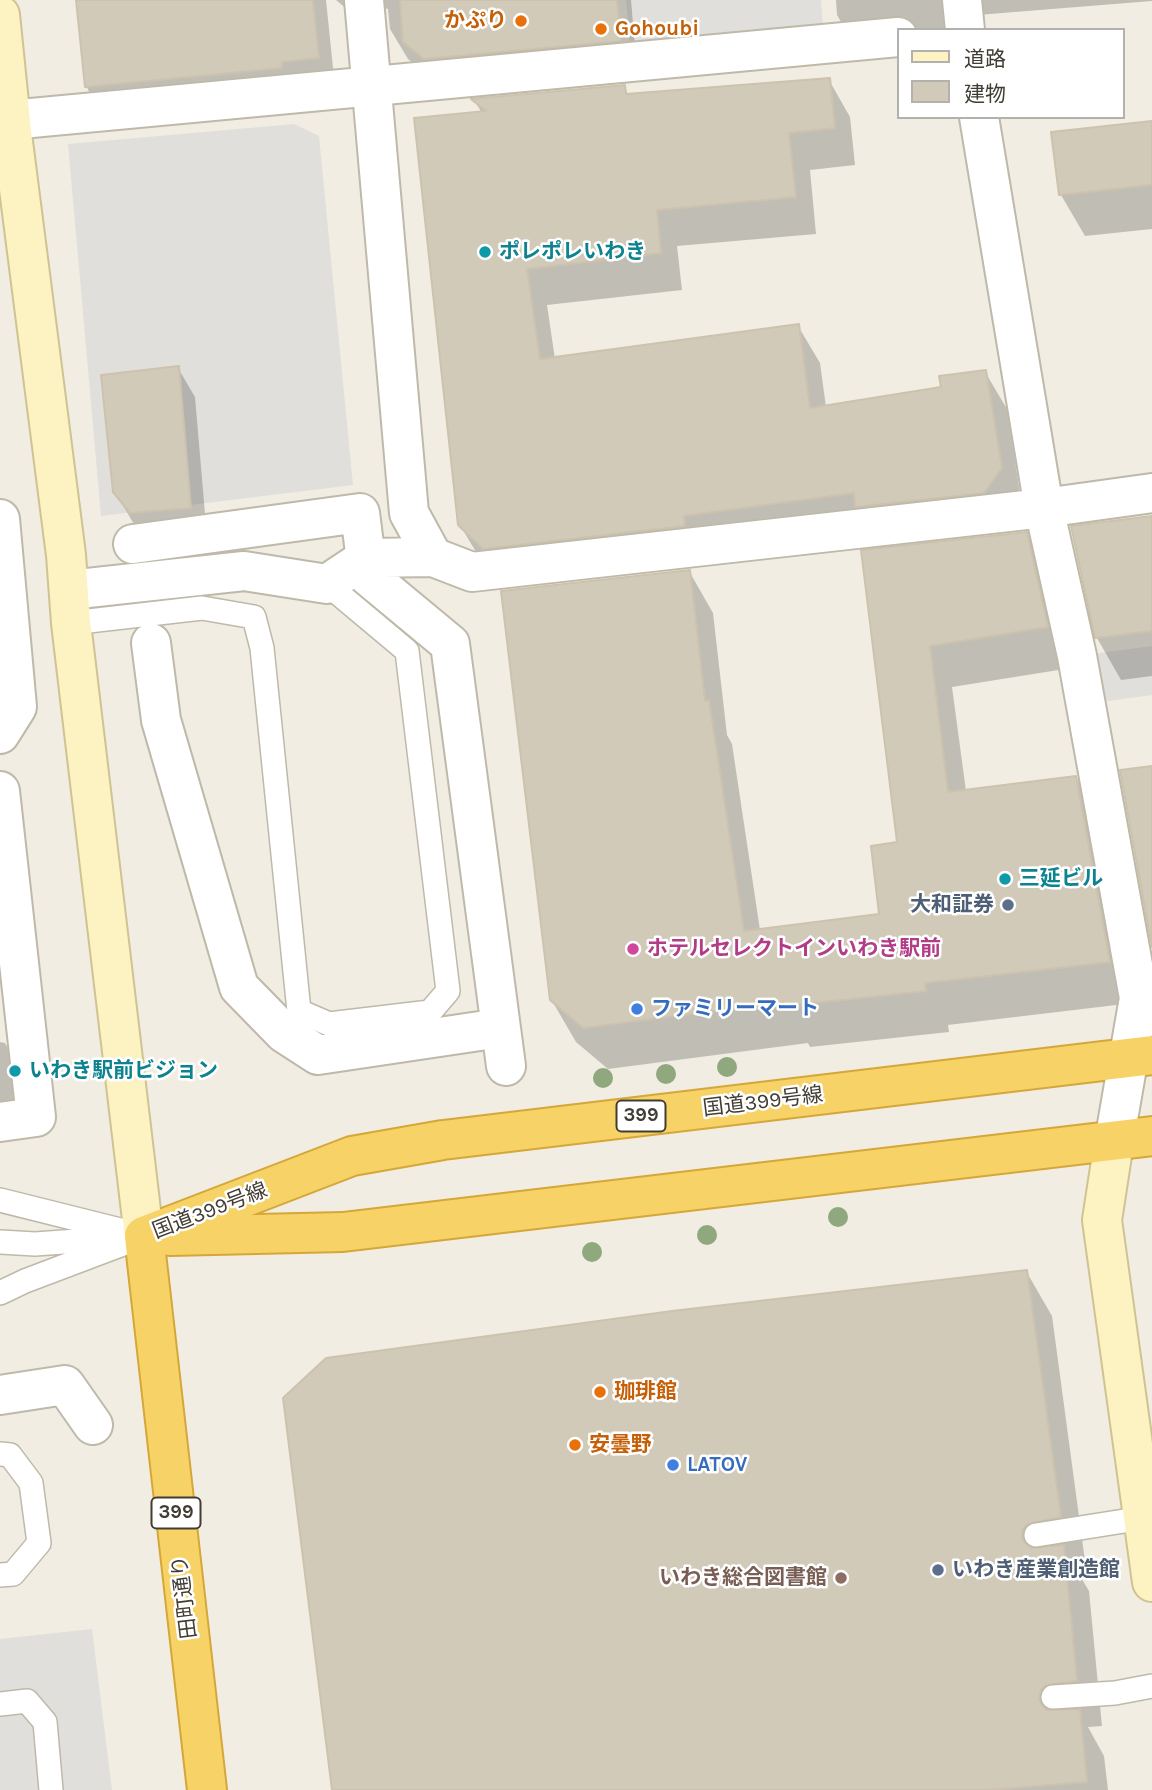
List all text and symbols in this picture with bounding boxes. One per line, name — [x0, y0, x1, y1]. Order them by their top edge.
place label: かぷり — [444, 8, 507, 34]
marker: かぷり — [513, 13, 529, 29]
place label: Gohoubi — [615, 16, 699, 42]
marker: Gohoubi — [593, 21, 609, 37]
legend — [897, 28, 1124, 119]
text: 道路 — [964, 47, 1006, 71]
text: 建物 — [964, 82, 1006, 106]
place label: ポレポレいわき — [499, 239, 646, 265]
marker: ポレポレいわき — [477, 244, 493, 260]
place label: 三延ビル — [1019, 866, 1103, 892]
marker: 三延ビル — [997, 871, 1013, 887]
place label: 大和証券 — [910, 892, 994, 918]
marker: 大和証券 — [1000, 897, 1016, 913]
place label: ホテルセレクトインいわき駅前 — [647, 936, 941, 962]
marker: ホテルセレクトインいわき駅前 — [625, 941, 641, 957]
place label: ファミリーマート — [651, 996, 819, 1022]
marker: ファミリーマート — [629, 1001, 645, 1017]
place label: いわき駅前ビジョン — [29, 1058, 218, 1084]
marker: いわき駅前ビジョン — [7, 1063, 23, 1079]
street label: 国道399号線 — [702, 1082, 824, 1122]
road number: 399 — [616, 1100, 666, 1132]
street label: 国道399号線 — [149, 1178, 271, 1244]
place label: 珈琲館 — [614, 1379, 677, 1405]
marker: 珈琲館 — [592, 1384, 608, 1400]
place label: 安曇野 — [589, 1432, 652, 1458]
marker: 安曇野 — [567, 1437, 583, 1453]
place label: LATOV — [687, 1452, 747, 1478]
marker: LATOV — [665, 1457, 681, 1473]
road number: 399 — [152, 1498, 200, 1528]
street label: 田町通り — [167, 1554, 203, 1640]
place label: いわき産業創造館 — [952, 1557, 1120, 1583]
marker: いわき産業創造館 — [930, 1562, 946, 1578]
place label: いわき総合図書館 — [659, 1565, 827, 1591]
marker: いわき総合図書館 — [833, 1570, 849, 1586]

